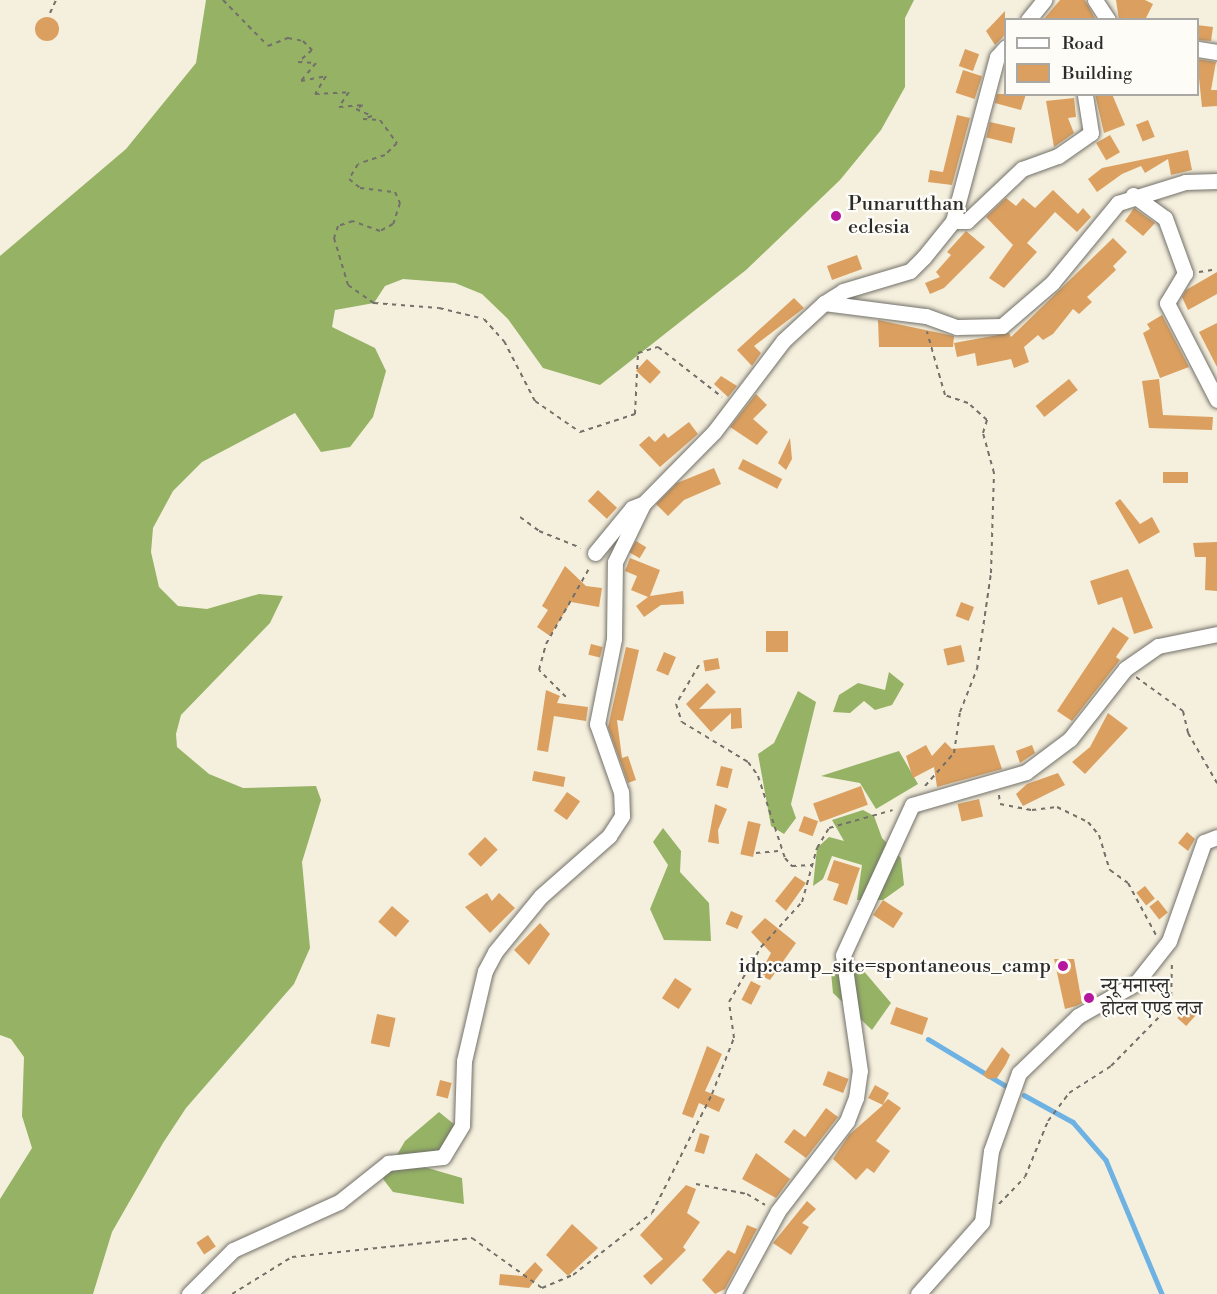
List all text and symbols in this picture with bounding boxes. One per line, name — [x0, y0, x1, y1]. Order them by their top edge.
legend — [1004, 18, 1199, 96]
text: Road — [1062, 32, 1104, 55]
text: Building — [1062, 62, 1132, 85]
place label: Punarutthan eclesia — [848, 192, 964, 239]
marker: Punarutthan eclesia — [829, 209, 843, 223]
place label: idp:camp_site=spontaneous_camp — [738, 954, 1051, 978]
marker: idp:camp_site=spontaneous_camp — [1056, 959, 1070, 973]
place label: न्यू मनास्लु होटल एण्ड लज — [1101, 975, 1202, 1022]
marker: न्यू मनास्लु होटल एण्ड लज — [1082, 991, 1096, 1005]

